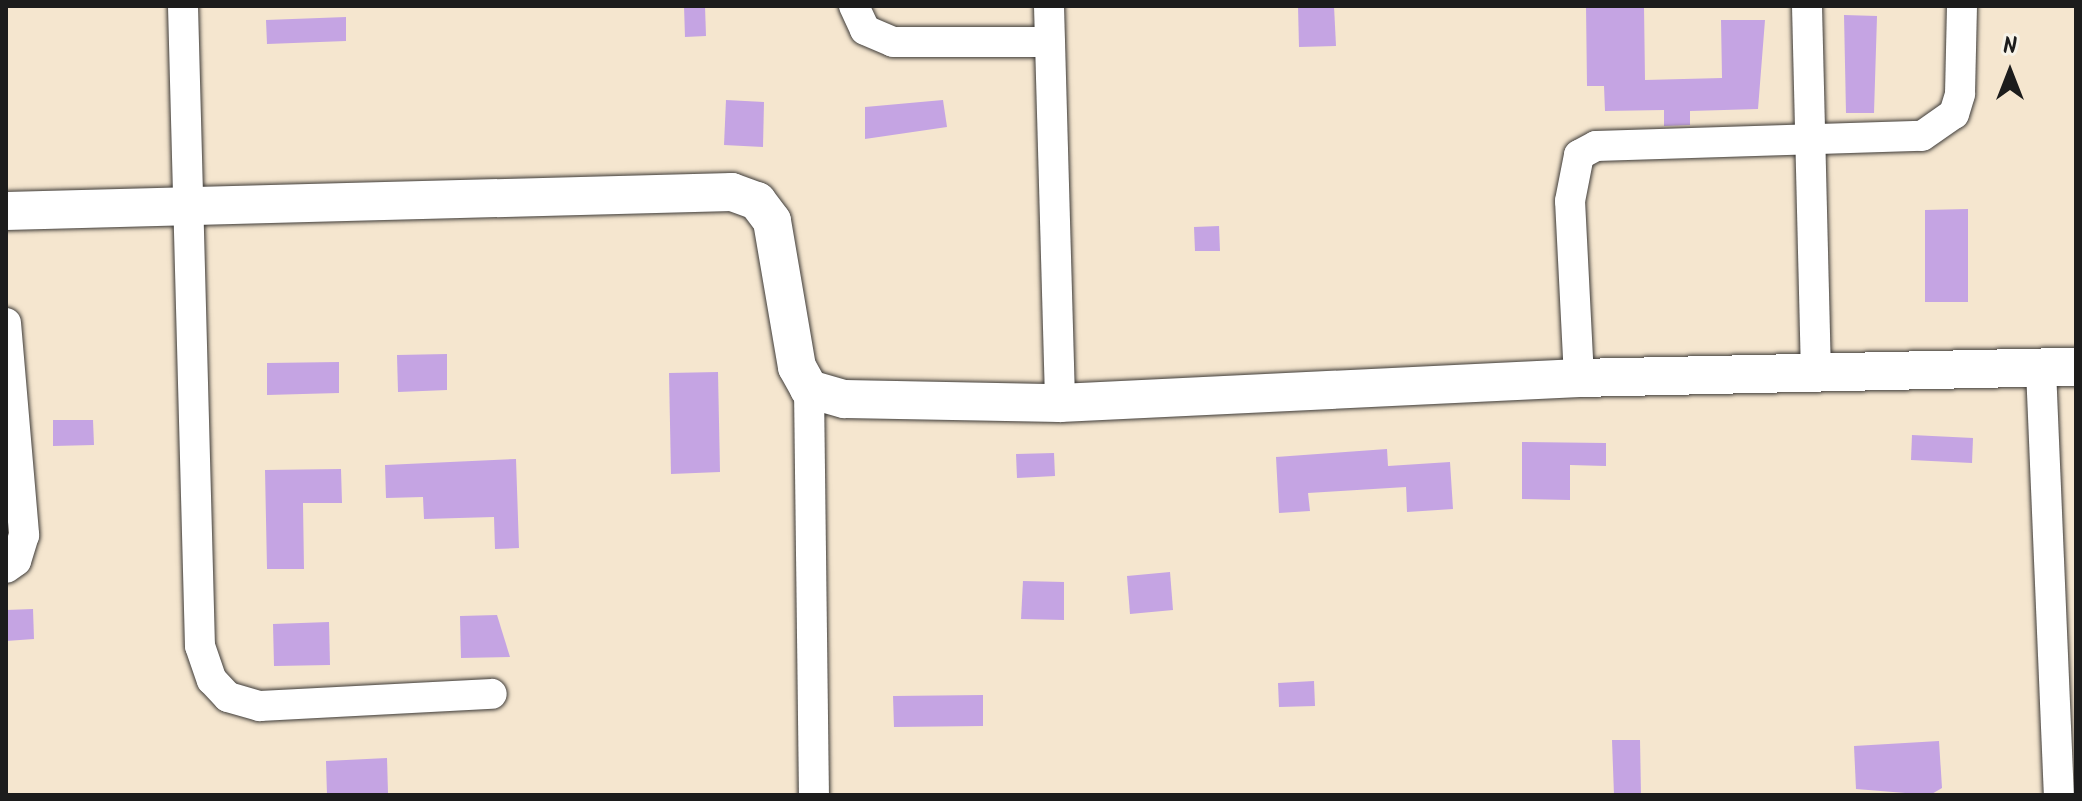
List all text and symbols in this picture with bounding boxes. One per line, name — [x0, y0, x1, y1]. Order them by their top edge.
text: N — [2003, 30, 2017, 65]
north arrow — [1970, 32, 2050, 112]

